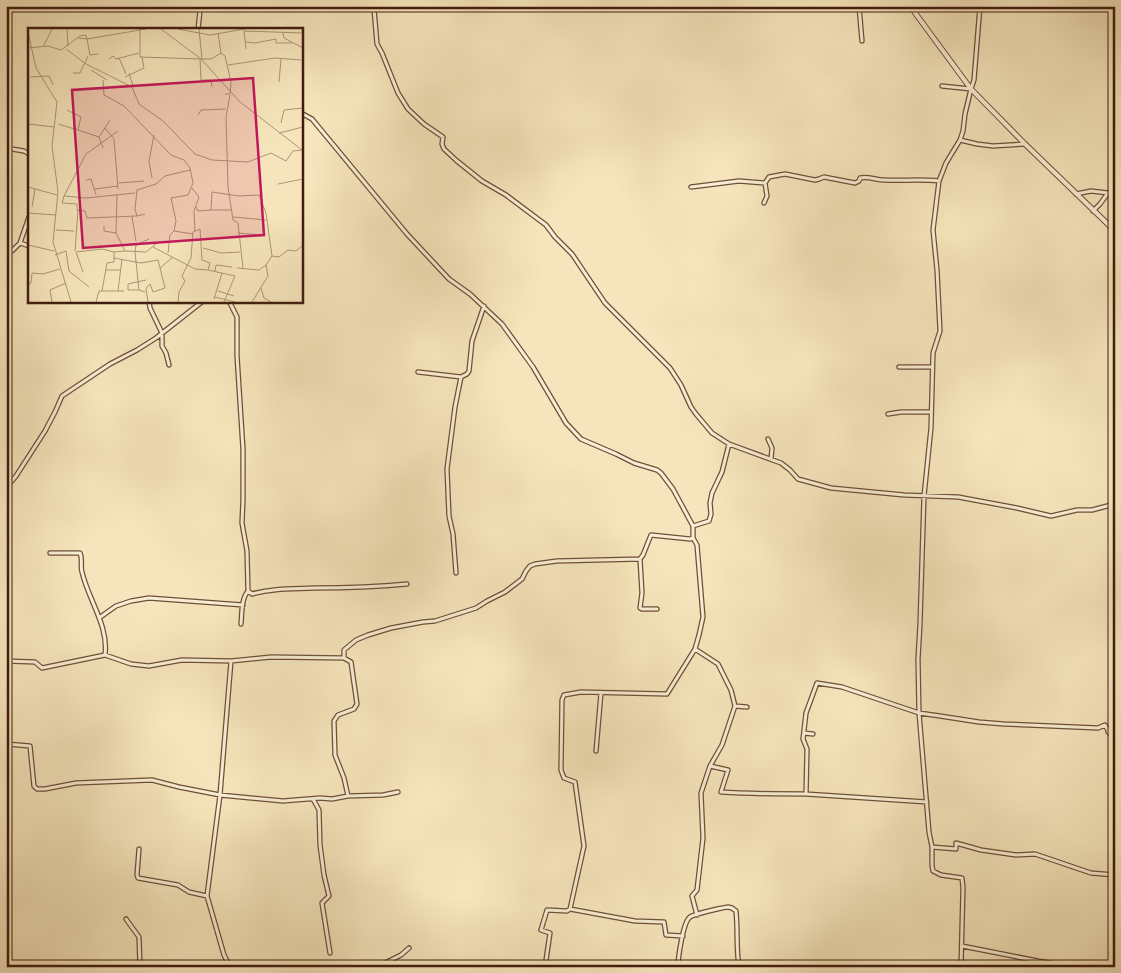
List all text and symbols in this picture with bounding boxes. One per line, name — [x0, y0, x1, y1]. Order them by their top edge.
inset map — [28, 28, 302, 302]

